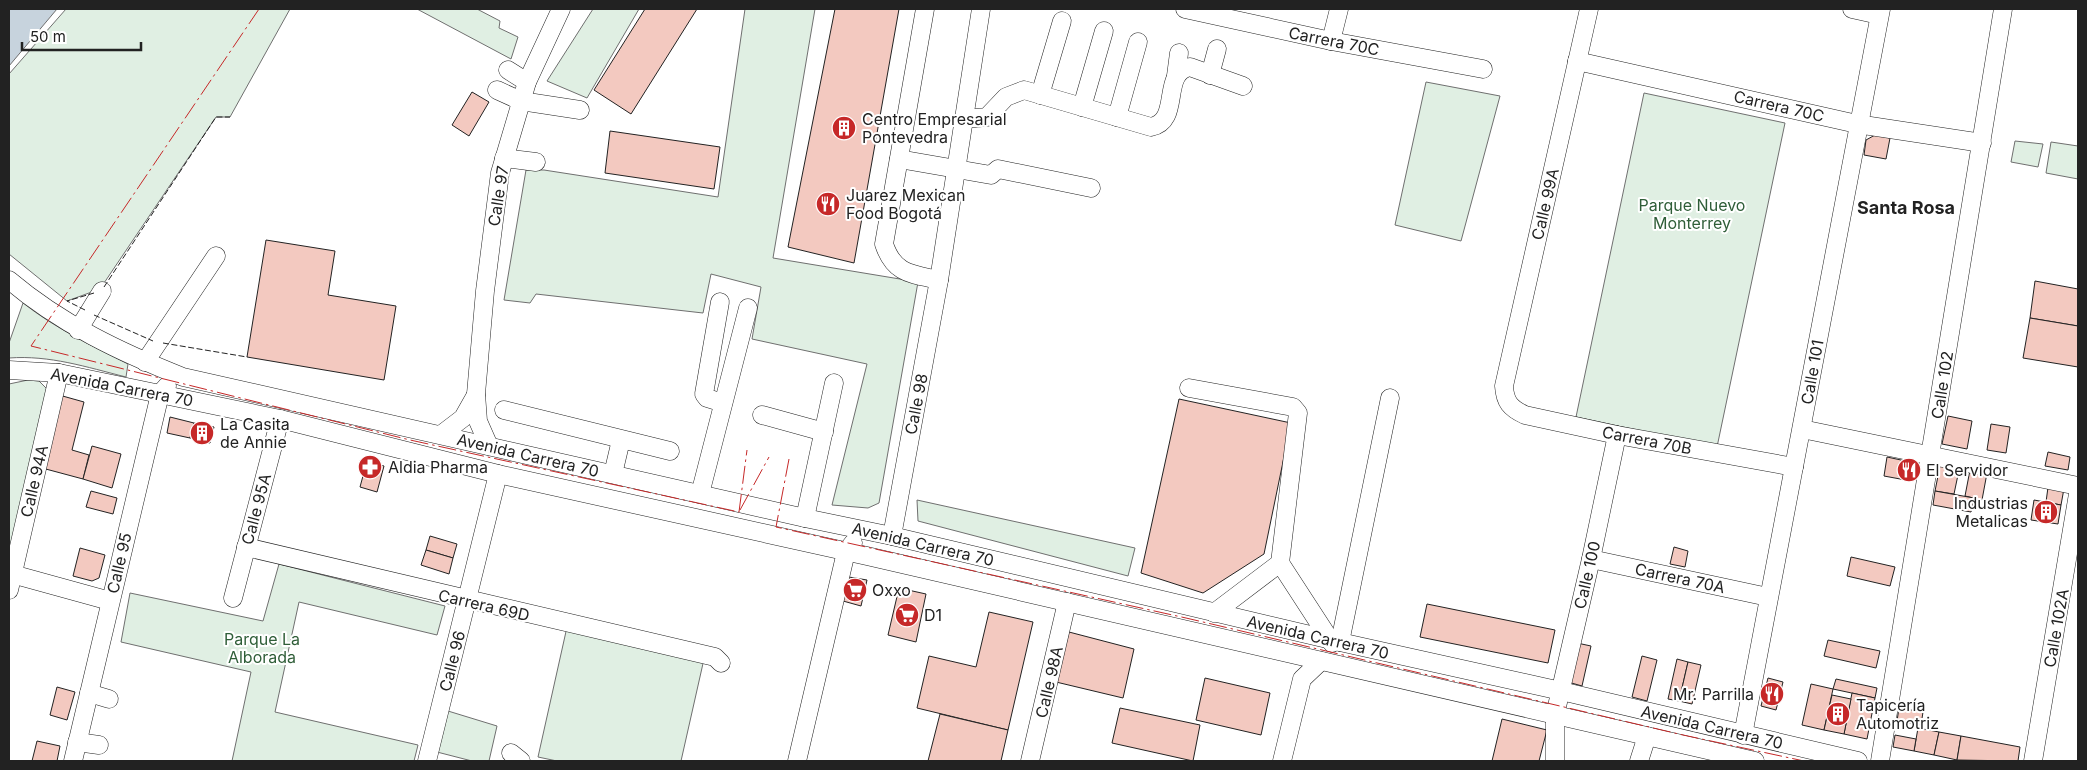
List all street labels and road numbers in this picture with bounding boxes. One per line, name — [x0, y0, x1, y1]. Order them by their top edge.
street label: Carrera 70C — [1287, 22, 1381, 60]
street label: Carrera 70C — [1732, 86, 1826, 126]
street label: Calle 97 — [483, 164, 513, 228]
street label: Calle 99A — [1527, 166, 1563, 242]
street label: Calle 101 — [1796, 338, 1828, 406]
street label: Calle 102 — [1927, 350, 1957, 420]
street label: Avenida Carrera 70 — [49, 363, 195, 411]
street label: Calle 98 — [900, 372, 932, 436]
street label: Carrera 70B — [1600, 422, 1694, 458]
street label: Avenida Carrera 70 — [455, 429, 601, 481]
street label: Calle 94A — [16, 443, 52, 519]
street label: Calle 95A — [237, 471, 275, 547]
street label: Avenida Carrera 70 — [850, 518, 996, 570]
street label: Calle 95 — [102, 531, 136, 595]
street label: Calle 100 — [1570, 539, 1604, 611]
street label: Carrera 70A — [1633, 559, 1727, 597]
street label: Carrera 69D — [436, 585, 532, 625]
street label: Calle 102A — [2039, 587, 2073, 669]
street label: Avenida Carrera 70 — [1245, 611, 1391, 663]
street label: Calle 96 — [435, 628, 469, 694]
street label: Calle 98A — [1031, 644, 1067, 720]
street label: Avenida Carrera 70 — [1639, 701, 1785, 753]

